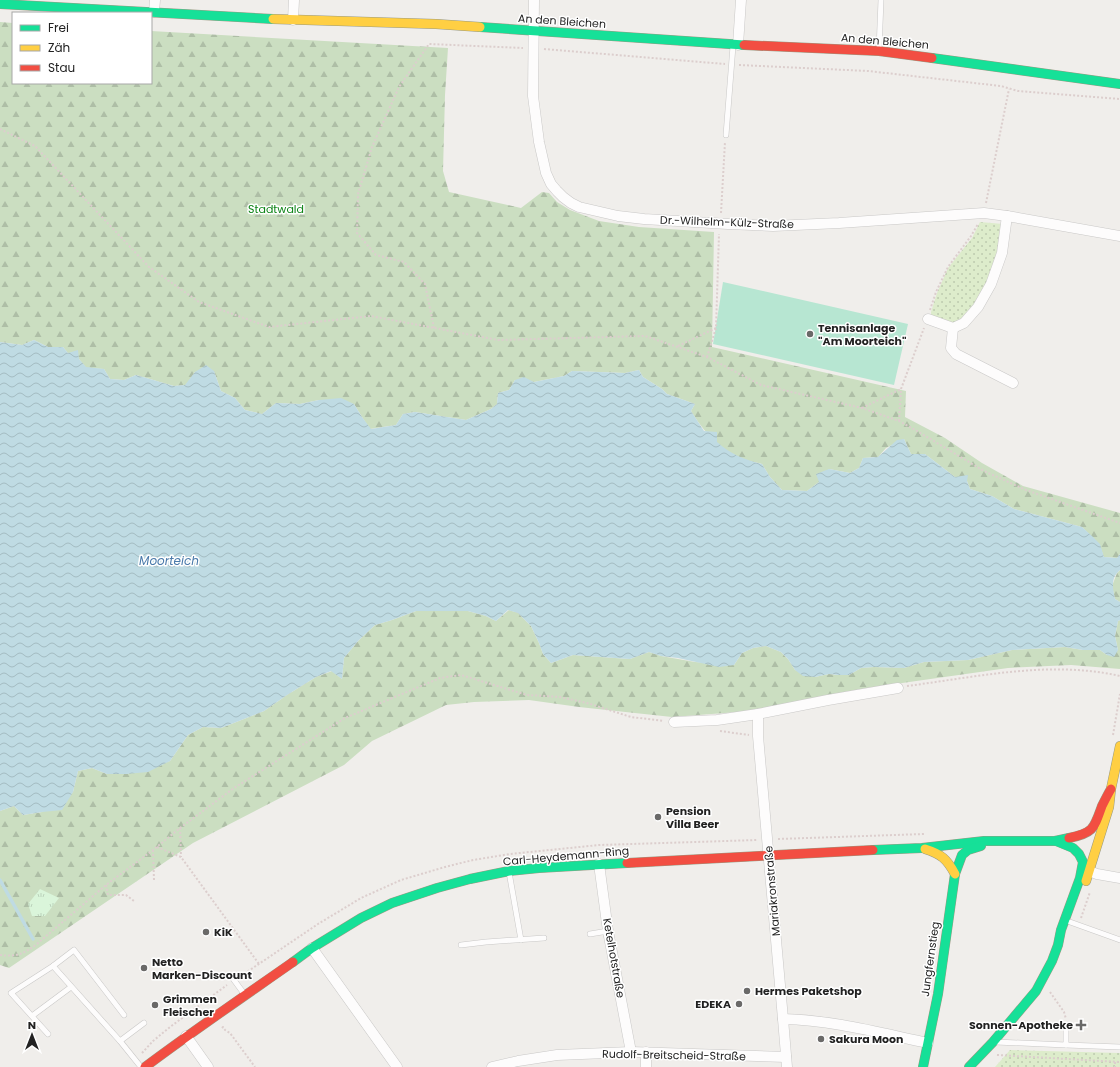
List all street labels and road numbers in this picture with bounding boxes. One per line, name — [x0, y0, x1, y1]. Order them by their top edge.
street label: An den Bleichen — [517, 10, 607, 32]
street label: An den Bleichen — [840, 29, 930, 53]
street label: Dr.-Wilhelm-Külz-Straße — [660, 212, 794, 232]
street label: Carl-Heydemann-Ring — [502, 843, 630, 869]
street label: Mariakronstraße — [760, 845, 784, 937]
street label: Ketelhotstraße — [599, 917, 629, 999]
street label: Jungfernstieg — [917, 920, 943, 998]
street label: Rudolf-Breitscheid-Straße — [602, 1046, 746, 1064]

